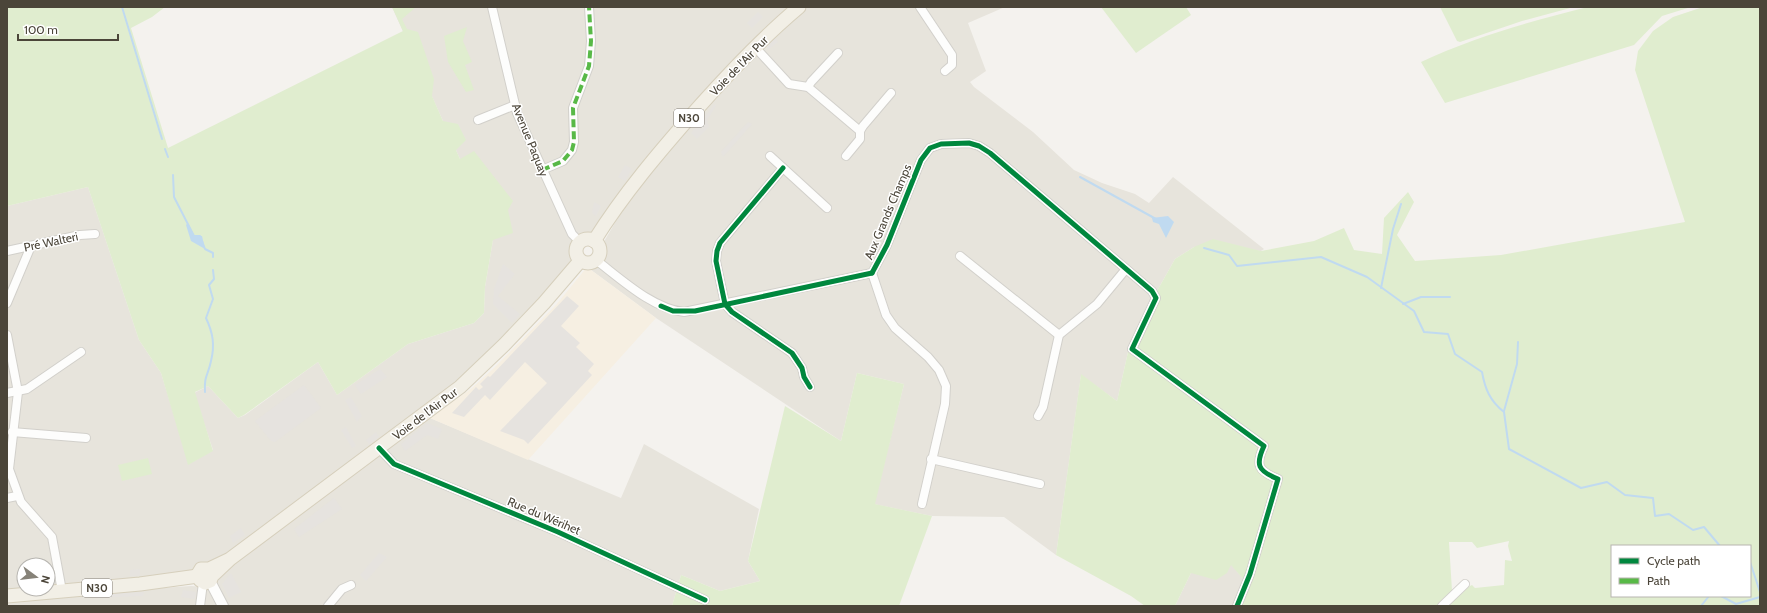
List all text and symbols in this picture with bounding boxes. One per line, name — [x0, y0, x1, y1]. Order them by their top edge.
scale bar — [18, 16, 118, 42]
text: 100 m — [24, 22, 58, 37]
street label: Voie de l'Air Pur — [706, 32, 771, 99]
street label: Avenue Paquay — [509, 101, 552, 179]
road number: N30 — [674, 109, 704, 127]
street label: Aux Grands Champs — [861, 162, 914, 262]
street label: Pré Walteri — [22, 228, 79, 255]
street label: Voie de l'Air Pur — [389, 384, 460, 443]
street label: Rue du Wérihet — [505, 493, 583, 538]
legend — [1611, 545, 1751, 597]
text: Cycle path — [1647, 553, 1700, 568]
north arrow — [16, 557, 56, 597]
text: Path — [1647, 573, 1670, 588]
text: N — [38, 574, 53, 585]
road number: N30 — [82, 579, 112, 597]

